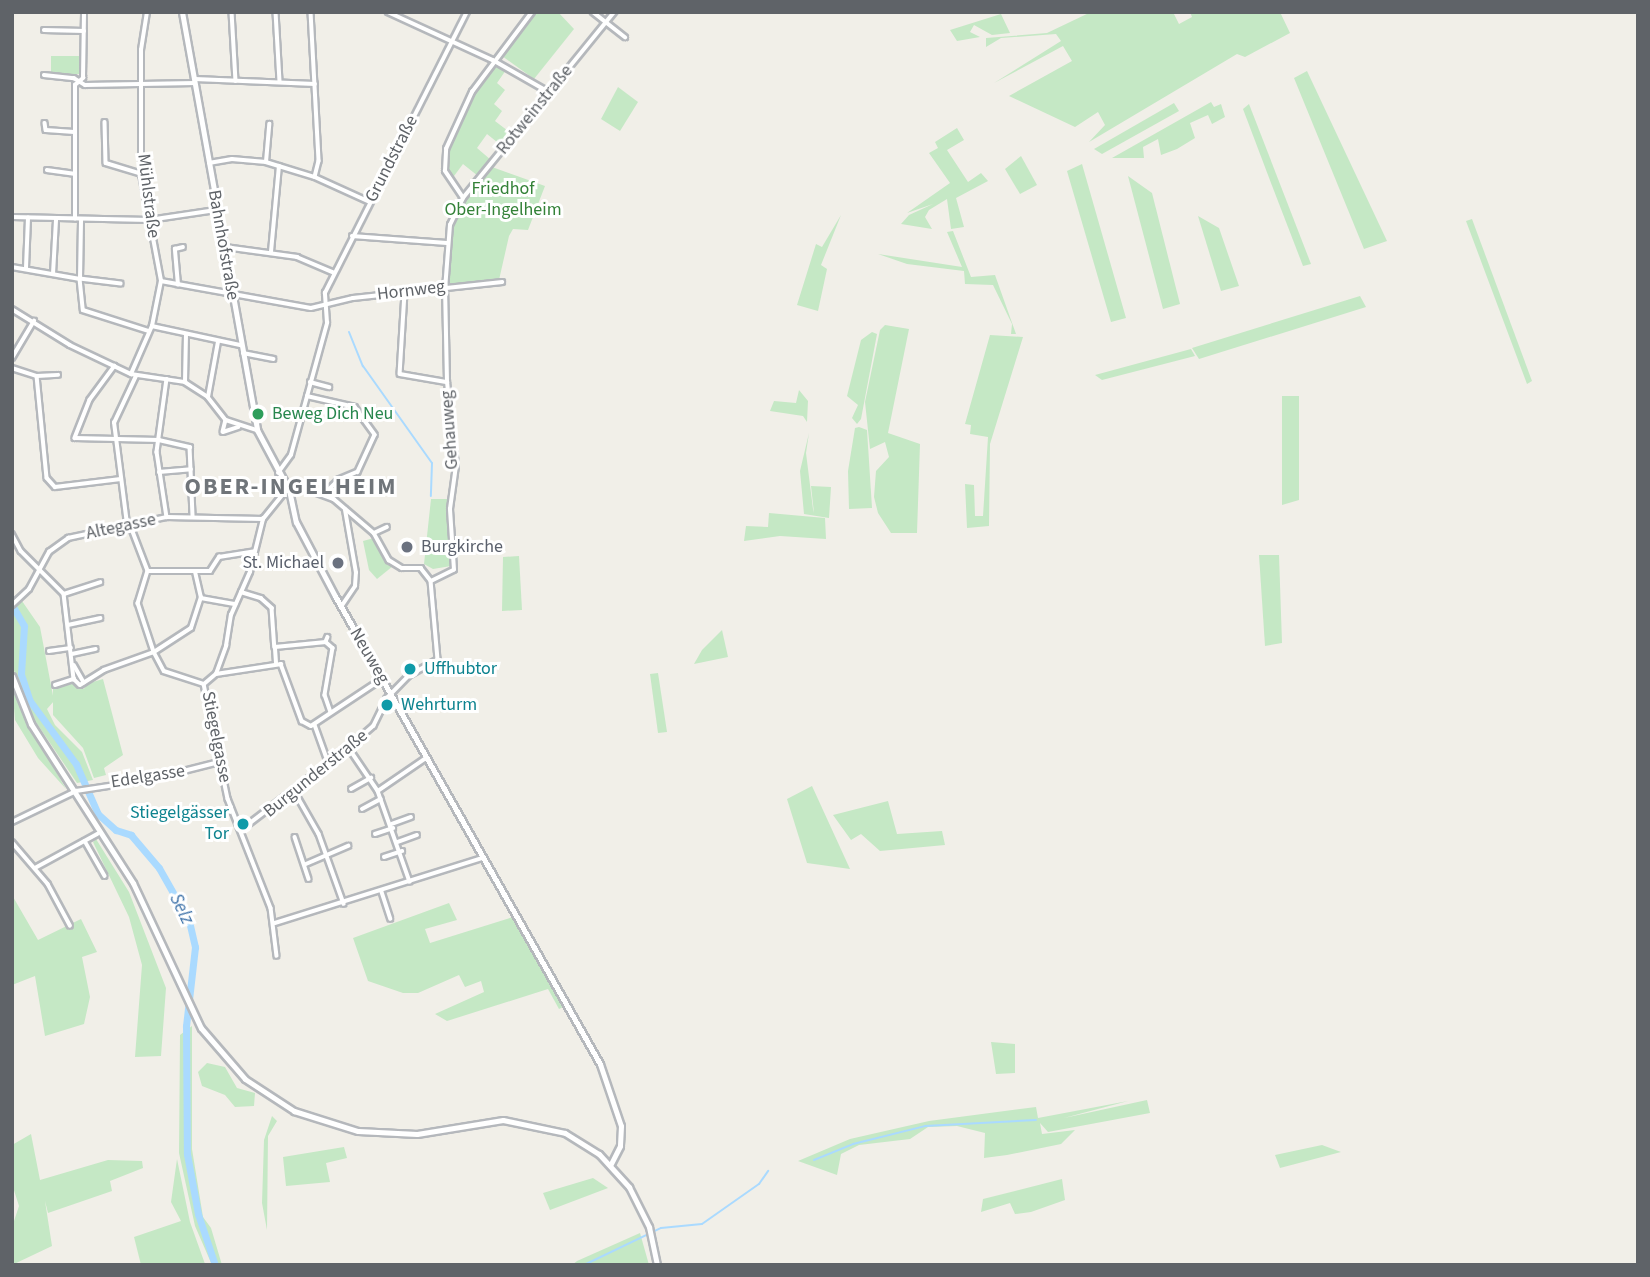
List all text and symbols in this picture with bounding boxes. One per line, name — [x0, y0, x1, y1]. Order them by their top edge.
street label: Rotweinstraße — [492, 61, 578, 159]
street label: Grundstraße — [361, 112, 423, 206]
street label: Mühlstraße — [132, 153, 164, 239]
park label: Friedhof Ober-Ingelheim — [444, 179, 562, 222]
street label: Bahnhofstraße — [203, 188, 243, 302]
street label: Hornweg — [376, 276, 446, 306]
street label: Gehauweg — [436, 390, 464, 470]
place label: Beweg Dich Neu — [272, 403, 393, 425]
marker: Beweg Dich Neu — [250, 406, 266, 422]
district label: OBER-INGELHEIM — [186, 473, 396, 501]
street label: Altegasse — [84, 509, 158, 545]
place label: Burgkirche — [421, 536, 503, 558]
marker: Burgkirche — [399, 539, 415, 555]
place label: St. Michael — [242, 552, 324, 574]
marker: St. Michael — [330, 555, 346, 571]
street label: Neuweg — [344, 624, 394, 688]
place label: Uffhubtor — [424, 658, 497, 680]
marker: Uffhubtor — [402, 661, 418, 677]
street label: Stiegelgasse — [197, 689, 235, 785]
place label: Wehrturm — [401, 694, 477, 716]
marker: Wehrturm — [379, 697, 395, 713]
street label: Burgunderstraße — [260, 725, 372, 823]
street label: Edelgasse — [109, 760, 187, 794]
place label: Stiegelgässer Tor — [130, 803, 229, 846]
marker: Stiegelgässer Tor — [235, 816, 251, 832]
water label: Selz — [164, 890, 198, 928]

